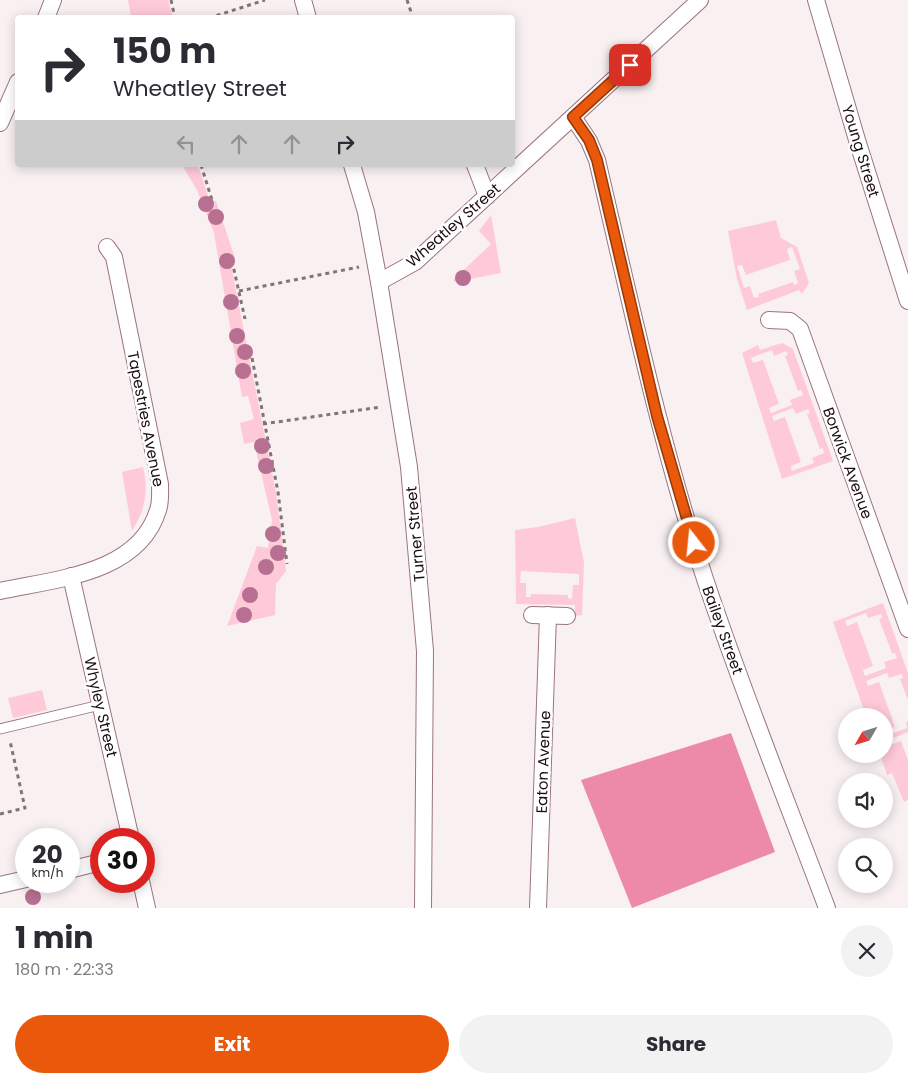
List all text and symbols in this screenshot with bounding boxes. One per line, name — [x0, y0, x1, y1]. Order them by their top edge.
text: 150 m — [113, 26, 216, 75]
icon: right — [30, 35, 95, 100]
pin — [609, 44, 651, 86]
icon: arrive — [616, 51, 644, 79]
text: Wheatley Street — [113, 73, 287, 104]
street label: Young Street — [837, 102, 885, 200]
icon: left — [172, 130, 200, 158]
icon: ahead — [225, 130, 253, 158]
icon: ahead — [278, 130, 306, 158]
icon: right — [331, 130, 359, 158]
street label: Wheatley Street — [401, 178, 505, 272]
street label: Tapestries Avenue — [123, 349, 169, 489]
street label: Borwick Avenue — [818, 404, 878, 522]
street label: Turner Street — [400, 485, 430, 583]
position arrow — [667, 516, 719, 568]
street label: Bailey Street — [697, 583, 749, 677]
street label: Whyley Street — [79, 655, 123, 759]
north arrow — [838, 708, 892, 762]
map controls — [838, 708, 893, 893]
street label: Eaton Avenue — [531, 710, 555, 814]
button: sound — [838, 773, 893, 828]
speed limit sign: 30 — [90, 828, 155, 893]
text: 20 — [32, 837, 63, 872]
button: search — [838, 838, 893, 893]
text: km/h — [32, 864, 63, 881]
text: 1 min — [15, 916, 93, 959]
button: close — [841, 925, 893, 977]
text: 180 m · 22:33 — [15, 958, 114, 981]
button: Exit — [15, 1015, 449, 1073]
button: Share — [459, 1015, 893, 1073]

